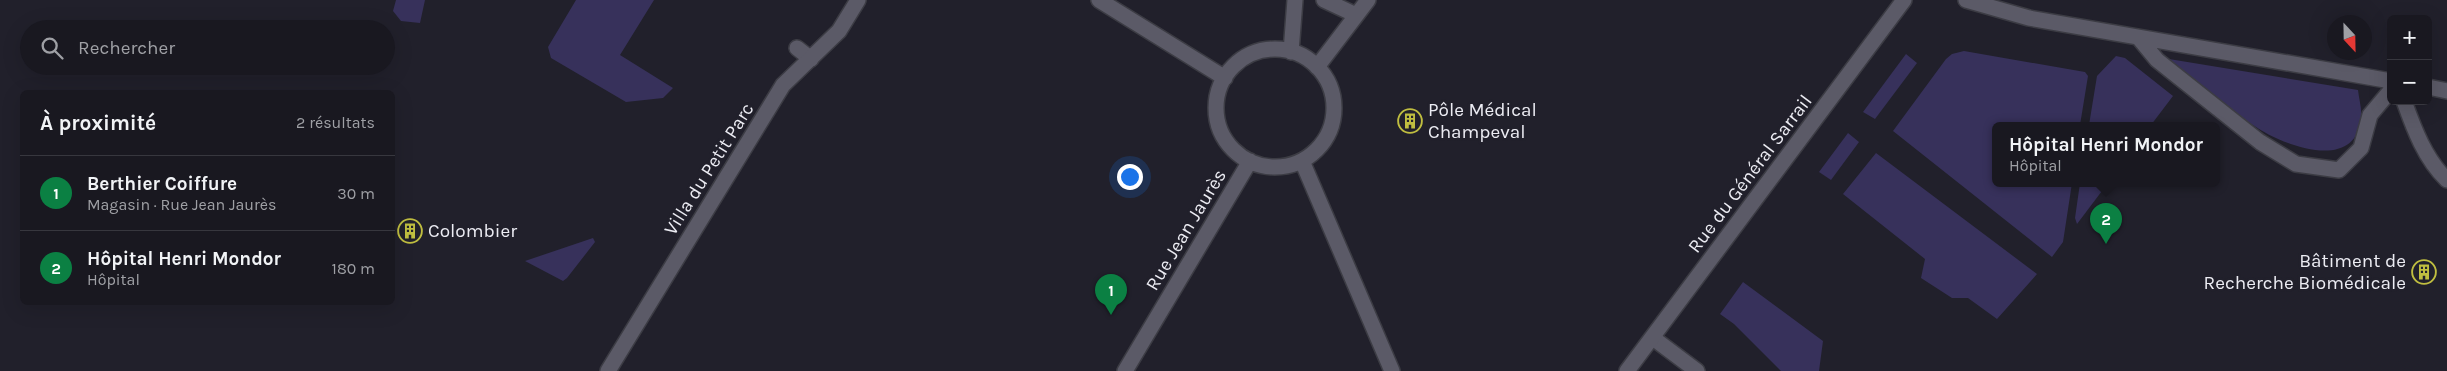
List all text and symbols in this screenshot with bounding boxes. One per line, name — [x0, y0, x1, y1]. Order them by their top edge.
north arrow — [2327, 15, 2372, 60]
map controls — [2387, 15, 2432, 105]
button: + — [2387, 15, 2432, 60]
search box — [20, 20, 395, 75]
icon: search — [38, 34, 66, 62]
text: Rechercher — [78, 37, 175, 59]
button: − — [2387, 60, 2432, 105]
street label: Rue du Général Sarrail — [1683, 91, 1817, 257]
street label: Villa du Petit Parc — [659, 99, 759, 239]
place label: Pôle Médical Champeval — [1428, 99, 1537, 143]
building icon: Pôle Médical Champeval — [1397, 108, 1423, 134]
text: À proximité — [40, 111, 156, 135]
text: 2 résultats — [296, 113, 375, 132]
popup — [1992, 122, 2220, 187]
text: Hôpital Henri Mondor — [2009, 134, 2203, 156]
text: Hôpital — [2009, 156, 2062, 175]
your location — [1117, 164, 1143, 190]
street label: Rue Jean Jaurès — [1141, 165, 1231, 295]
text: Berthier Coiffure — [87, 173, 237, 195]
text: 1 — [53, 184, 59, 203]
text: 30 m — [337, 184, 375, 203]
text: Magasin · Rue Jean Jaurès — [87, 195, 276, 214]
pin: 2 — [2090, 203, 2122, 244]
building icon: Colombier — [397, 218, 423, 244]
place label: Colombier — [428, 220, 517, 242]
text: Hôpital Henri Mondor — [87, 248, 281, 270]
place label: Bâtiment de Recherche Biomédicale — [2204, 250, 2406, 294]
text: 2 — [51, 259, 61, 278]
text: 180 m — [332, 259, 375, 278]
building icon: Bâtiment de Recherche Biomédicale — [2411, 259, 2437, 285]
text: Hôpital — [87, 270, 140, 289]
pin: 1 — [1095, 274, 1127, 315]

